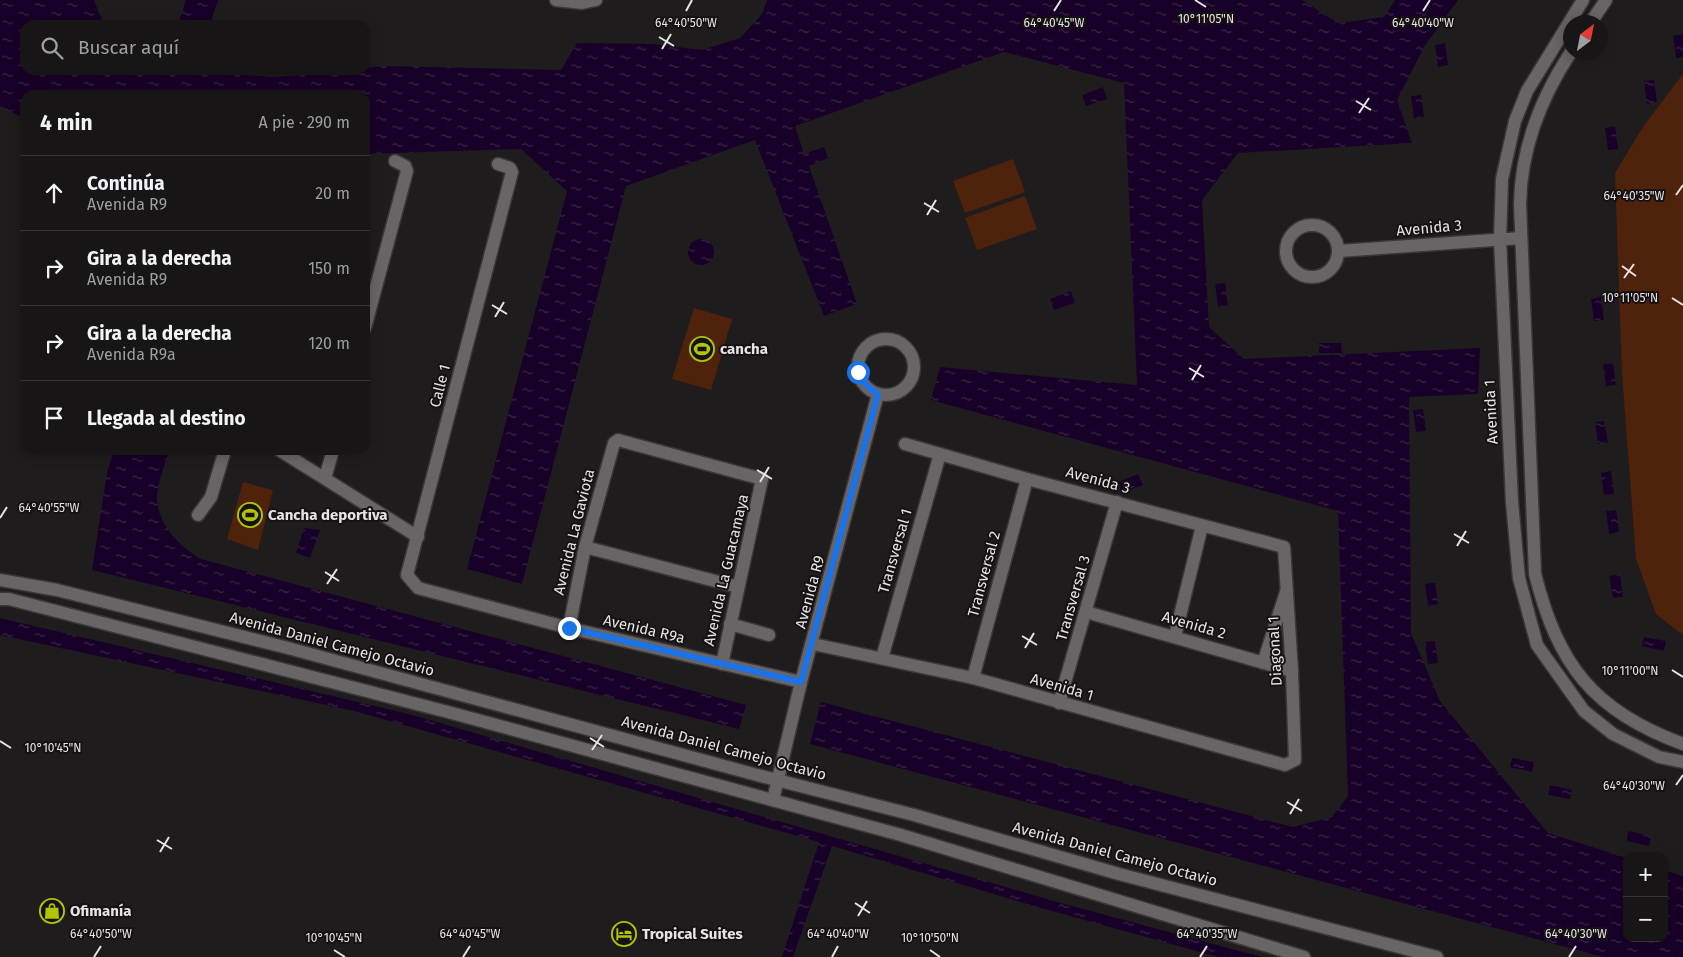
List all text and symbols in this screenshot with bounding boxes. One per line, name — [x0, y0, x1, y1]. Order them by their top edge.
text: 10°11'05"N — [1178, 12, 1234, 26]
north arrow — [1563, 15, 1608, 60]
text: 64°40'50"W — [655, 16, 717, 30]
text: 64°40'45"W — [1024, 16, 1084, 30]
text: 64°40'40"W — [1392, 16, 1454, 30]
search box — [20, 20, 370, 75]
icon: search — [38, 34, 66, 62]
text: Buscar aquí — [78, 36, 179, 59]
text: 4 min — [40, 110, 93, 136]
text: A pie · 290 m — [258, 113, 350, 132]
text: Continúa — [87, 172, 165, 195]
icon: ahead — [40, 179, 68, 207]
text: 20 m — [315, 184, 350, 203]
text: 64°40'35"W — [1604, 189, 1665, 203]
text: Avenida R9 — [87, 195, 167, 214]
street label: Avenida 3 — [1395, 216, 1463, 240]
text: Gira a la derecha — [87, 247, 232, 270]
icon: right — [40, 254, 68, 282]
text: 150 m — [308, 259, 350, 278]
text: Avenida R9 — [87, 270, 167, 289]
text: 10°11'05"N — [1602, 291, 1658, 305]
text: Gira a la derecha — [87, 322, 232, 345]
icon: right — [40, 329, 68, 357]
text: 120 m — [308, 334, 350, 353]
sports icon: cancha — [689, 336, 715, 362]
place label: cancha — [720, 340, 768, 358]
text: Avenida R9a — [87, 345, 176, 364]
route start — [847, 361, 870, 384]
street label: Calle 1 — [426, 363, 454, 409]
street label: Avenida 1 — [1480, 379, 1502, 445]
icon: arrive — [40, 404, 68, 432]
text: Llegada al destino — [87, 407, 246, 430]
street label: Avenida 3 — [1064, 463, 1132, 497]
street label: Avenida La Gaviota — [550, 467, 598, 597]
street label: Avenida La Guacamaya — [700, 492, 752, 648]
text: 64°40'55"W — [19, 501, 80, 515]
sports icon: Cancha deportiva — [237, 502, 263, 528]
place label: Cancha deportiva — [268, 506, 388, 524]
street label: Transversal 1 — [874, 507, 916, 595]
street label: Transversal 2 — [964, 529, 1004, 619]
street label: Avenida R9 — [792, 553, 828, 631]
street label: Transversal 3 — [1052, 553, 1094, 643]
street label: Avenida 2 — [1160, 607, 1228, 643]
street label: Avenida Daniel Camejo Octavio — [228, 608, 436, 680]
street label: Avenida R9a — [601, 611, 687, 647]
street label: Diagonal 1 — [1264, 616, 1286, 686]
route end — [558, 617, 581, 640]
text: 10°11'00"N — [1601, 664, 1659, 678]
street label: Avenida 1 — [1028, 669, 1096, 705]
street label: Avenida Daniel Camejo Octavio — [620, 712, 828, 784]
text: 10°10'45"N — [25, 741, 82, 755]
text: 64°40'30"W — [1603, 779, 1665, 793]
street label: Avenida Daniel Camejo Octavio — [1011, 818, 1219, 890]
map controls — [1623, 852, 1668, 942]
button: + — [1623, 852, 1668, 897]
button: − — [1623, 897, 1668, 942]
shop icon: Ofimanía — [39, 898, 65, 924]
place label: Ofimanía — [70, 902, 131, 920]
hotel icon: Tropical Suites — [611, 921, 637, 947]
place label: Tropical Suites — [642, 925, 743, 943]
text: 64°40'50"W — [70, 927, 132, 941]
text: 64°40'45"W — [440, 927, 500, 941]
text: 64°40'40"W — [807, 927, 869, 941]
text: 64°40'35"W — [1177, 927, 1238, 941]
text: 64°40'30"W — [1545, 927, 1607, 941]
text: 10°10'45"N — [306, 931, 363, 945]
text: 10°10'50"N — [901, 931, 959, 945]

